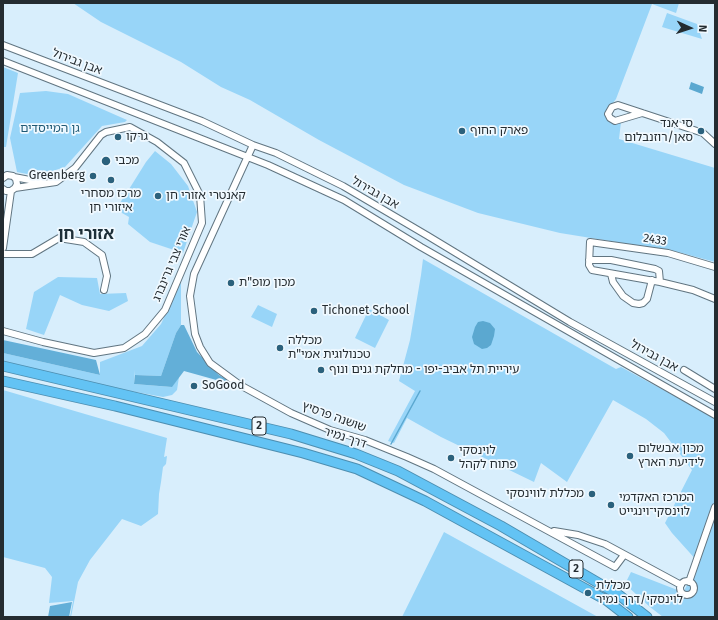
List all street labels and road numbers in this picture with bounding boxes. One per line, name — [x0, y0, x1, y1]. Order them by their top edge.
street label: אבן גבירול — [50, 46, 104, 78]
street label: אבן גבירול — [349, 174, 401, 212]
street label: אורי צבי גרינברג — [150, 224, 194, 304]
street label: 2433 — [642, 231, 668, 249]
street label: אבן גבירול — [628, 337, 680, 375]
street label: שושנה פרסיץ — [300, 399, 368, 435]
road number: 2 — [252, 417, 266, 435]
street label: דרך נמיר — [322, 424, 368, 452]
road number: 2 — [569, 560, 583, 578]

